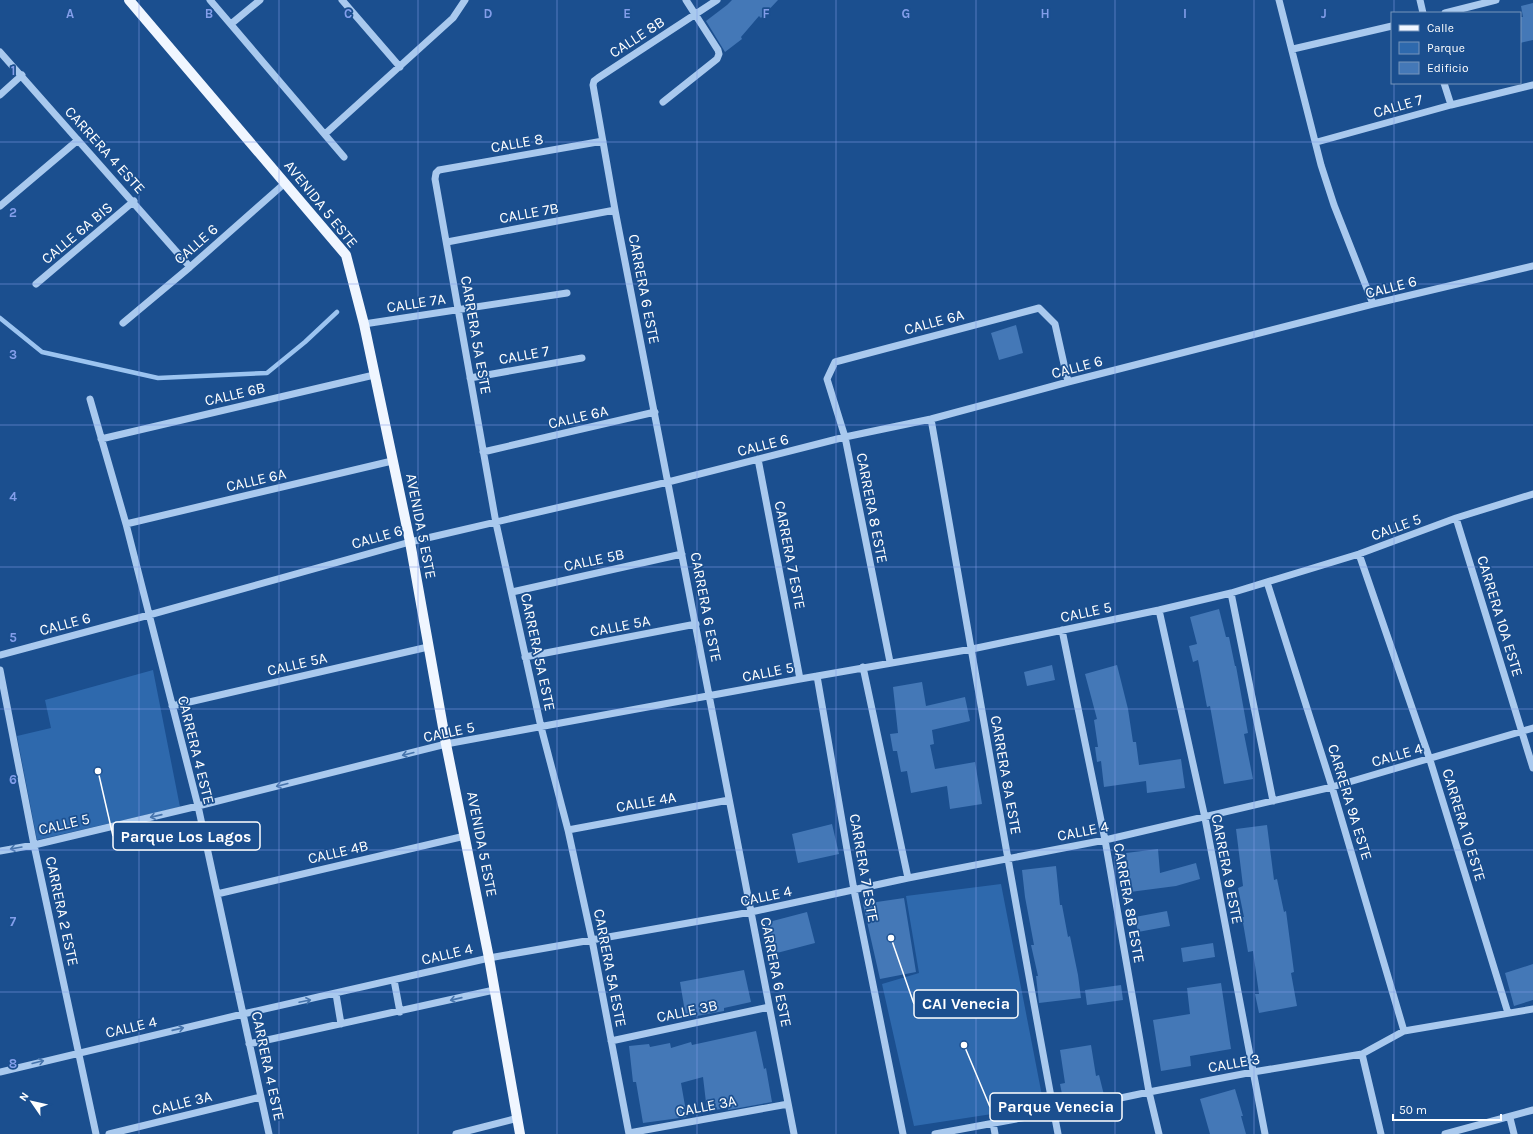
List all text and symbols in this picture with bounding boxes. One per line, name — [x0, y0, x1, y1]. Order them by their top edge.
text: A — [66, 6, 74, 21]
text: B — [205, 6, 213, 21]
text: C — [344, 6, 352, 21]
text: D — [484, 6, 493, 21]
text: F — [762, 6, 770, 21]
text: G — [902, 6, 910, 21]
text: H — [1040, 6, 1050, 21]
text: I — [1183, 6, 1187, 21]
text: J — [1321, 6, 1327, 21]
street label: CALLE 8B — [606, 12, 668, 62]
legend — [1391, 12, 1521, 84]
text: Calle — [1427, 21, 1454, 35]
text: Parque — [1427, 41, 1465, 55]
text: Edificio — [1427, 61, 1468, 75]
text: 1 — [11, 63, 15, 78]
street label: CALLE 7 — [1371, 90, 1425, 122]
street label: CARRERA 4 ESTE — [61, 103, 149, 197]
street label: CALLE 8 — [489, 130, 545, 156]
street label: AVENIDA 5 ESTE — [280, 157, 362, 251]
street label: CALLE 6A BIS — [38, 198, 116, 268]
street label: CALLE 7B — [498, 199, 560, 227]
text: 2 — [9, 205, 17, 220]
street label: CALLE 6 — [170, 220, 222, 268]
street label: CARRERA 6 ESTE — [625, 233, 663, 345]
street label: CALLE 6 — [1363, 272, 1419, 302]
street label: CARRERA 5A ESTE — [457, 274, 495, 396]
street label: CALLE 7A — [385, 289, 447, 317]
street label: CALLE 6A — [902, 305, 966, 339]
street label: CALLE 7 — [497, 342, 551, 368]
text: 3 — [9, 347, 17, 362]
street label: CALLE 6 — [1049, 352, 1105, 382]
street label: CALLE 6B — [203, 378, 267, 410]
street label: CALLE 6A — [546, 401, 610, 433]
street label: CALLE 6 — [735, 430, 791, 460]
street label: CARRERA 8 ESTE — [852, 451, 892, 565]
street label: CALLE 6A — [224, 464, 288, 496]
street label: AVENIDA 5 ESTE — [402, 472, 440, 580]
text: 4 — [9, 489, 17, 504]
street label: CARRERA 7 ESTE — [771, 499, 809, 611]
street label: CALLE 5 — [1368, 510, 1424, 544]
street label: CALLE 6 — [349, 521, 405, 553]
street label: CALLE 5B — [562, 545, 626, 575]
street label: CARRERA 6 ESTE — [687, 551, 725, 663]
street label: CARRERA 10A ESTE — [1473, 553, 1527, 679]
street label: CARRERA 5A ESTE — [517, 591, 559, 713]
street label: CALLE 5 — [1059, 598, 1113, 626]
street label: CALLE 6 — [37, 609, 93, 639]
street label: CALLE 5A — [588, 611, 652, 641]
text: 5 — [9, 630, 17, 645]
street label: CALLE 5A — [265, 648, 329, 680]
street label: CALLE 5 — [741, 658, 795, 686]
street label: CARRERA 4 ESTE — [174, 694, 218, 806]
street label: CARRERA 8A ESTE — [987, 714, 1025, 836]
street label: CALLE 5 — [422, 718, 476, 746]
street label: CALLE 4 — [1369, 739, 1425, 771]
street label: CARRERA 9A ESTE — [1324, 742, 1376, 862]
one-way arrow — [402, 751, 415, 758]
street label: CARRERA 10 ESTE — [1438, 766, 1490, 884]
text: 6 — [9, 772, 17, 787]
one-way arrow — [276, 782, 289, 789]
street label: CALLE 4A — [614, 788, 678, 816]
street label: AVENIDA 5 ESTE — [463, 790, 501, 898]
street label: CALLE 5 — [36, 809, 92, 839]
one-way arrow — [150, 812, 163, 820]
street label: CARRERA 7 ESTE — [846, 812, 882, 924]
street label: CARRERA 9 ESTE — [1208, 812, 1246, 926]
street label: CALLE 4 — [1056, 817, 1111, 845]
callout: Parque Los Lagos — [113, 822, 260, 850]
text: Parque Los Lagos — [121, 827, 251, 846]
street label: CALLE 4B — [306, 836, 370, 868]
street label: CARRERA 8B ESTE — [1110, 842, 1148, 964]
one-way arrow — [9, 844, 22, 852]
street label: CARRERA 2 ESTE — [42, 855, 82, 967]
street label: CALLE 4 — [739, 882, 794, 910]
street label: CARRERA 5A ESTE — [590, 907, 630, 1029]
text: 7 — [10, 914, 17, 929]
street label: CARRERA 6 ESTE — [757, 916, 795, 1028]
street label: CALLE 4 — [420, 939, 475, 969]
callout: CAI Venecia — [914, 990, 1018, 1018]
text: CAI Venecia — [922, 994, 1010, 1013]
one-way arrow — [298, 996, 311, 1004]
one-way arrow — [450, 996, 463, 1003]
street label: CALLE 3B — [655, 996, 719, 1026]
street label: CARRERA 4 ESTE — [248, 1010, 288, 1122]
street label: CALLE 4 — [104, 1012, 159, 1042]
one-way arrow — [171, 1025, 184, 1033]
street label: CALLE 3 — [1206, 1050, 1262, 1076]
text: 8 — [9, 1056, 17, 1071]
one-way arrow — [31, 1058, 44, 1066]
north arrow — [12, 1082, 52, 1122]
street label: CALLE 3A — [150, 1087, 214, 1119]
text: N — [17, 1090, 32, 1104]
street label: CALLE 3A — [674, 1091, 738, 1121]
callout: Parque Venecia — [990, 1093, 1122, 1121]
scale bar — [1393, 1096, 1501, 1122]
text: Parque Venecia — [998, 1097, 1114, 1116]
text: 50 m — [1399, 1103, 1427, 1117]

